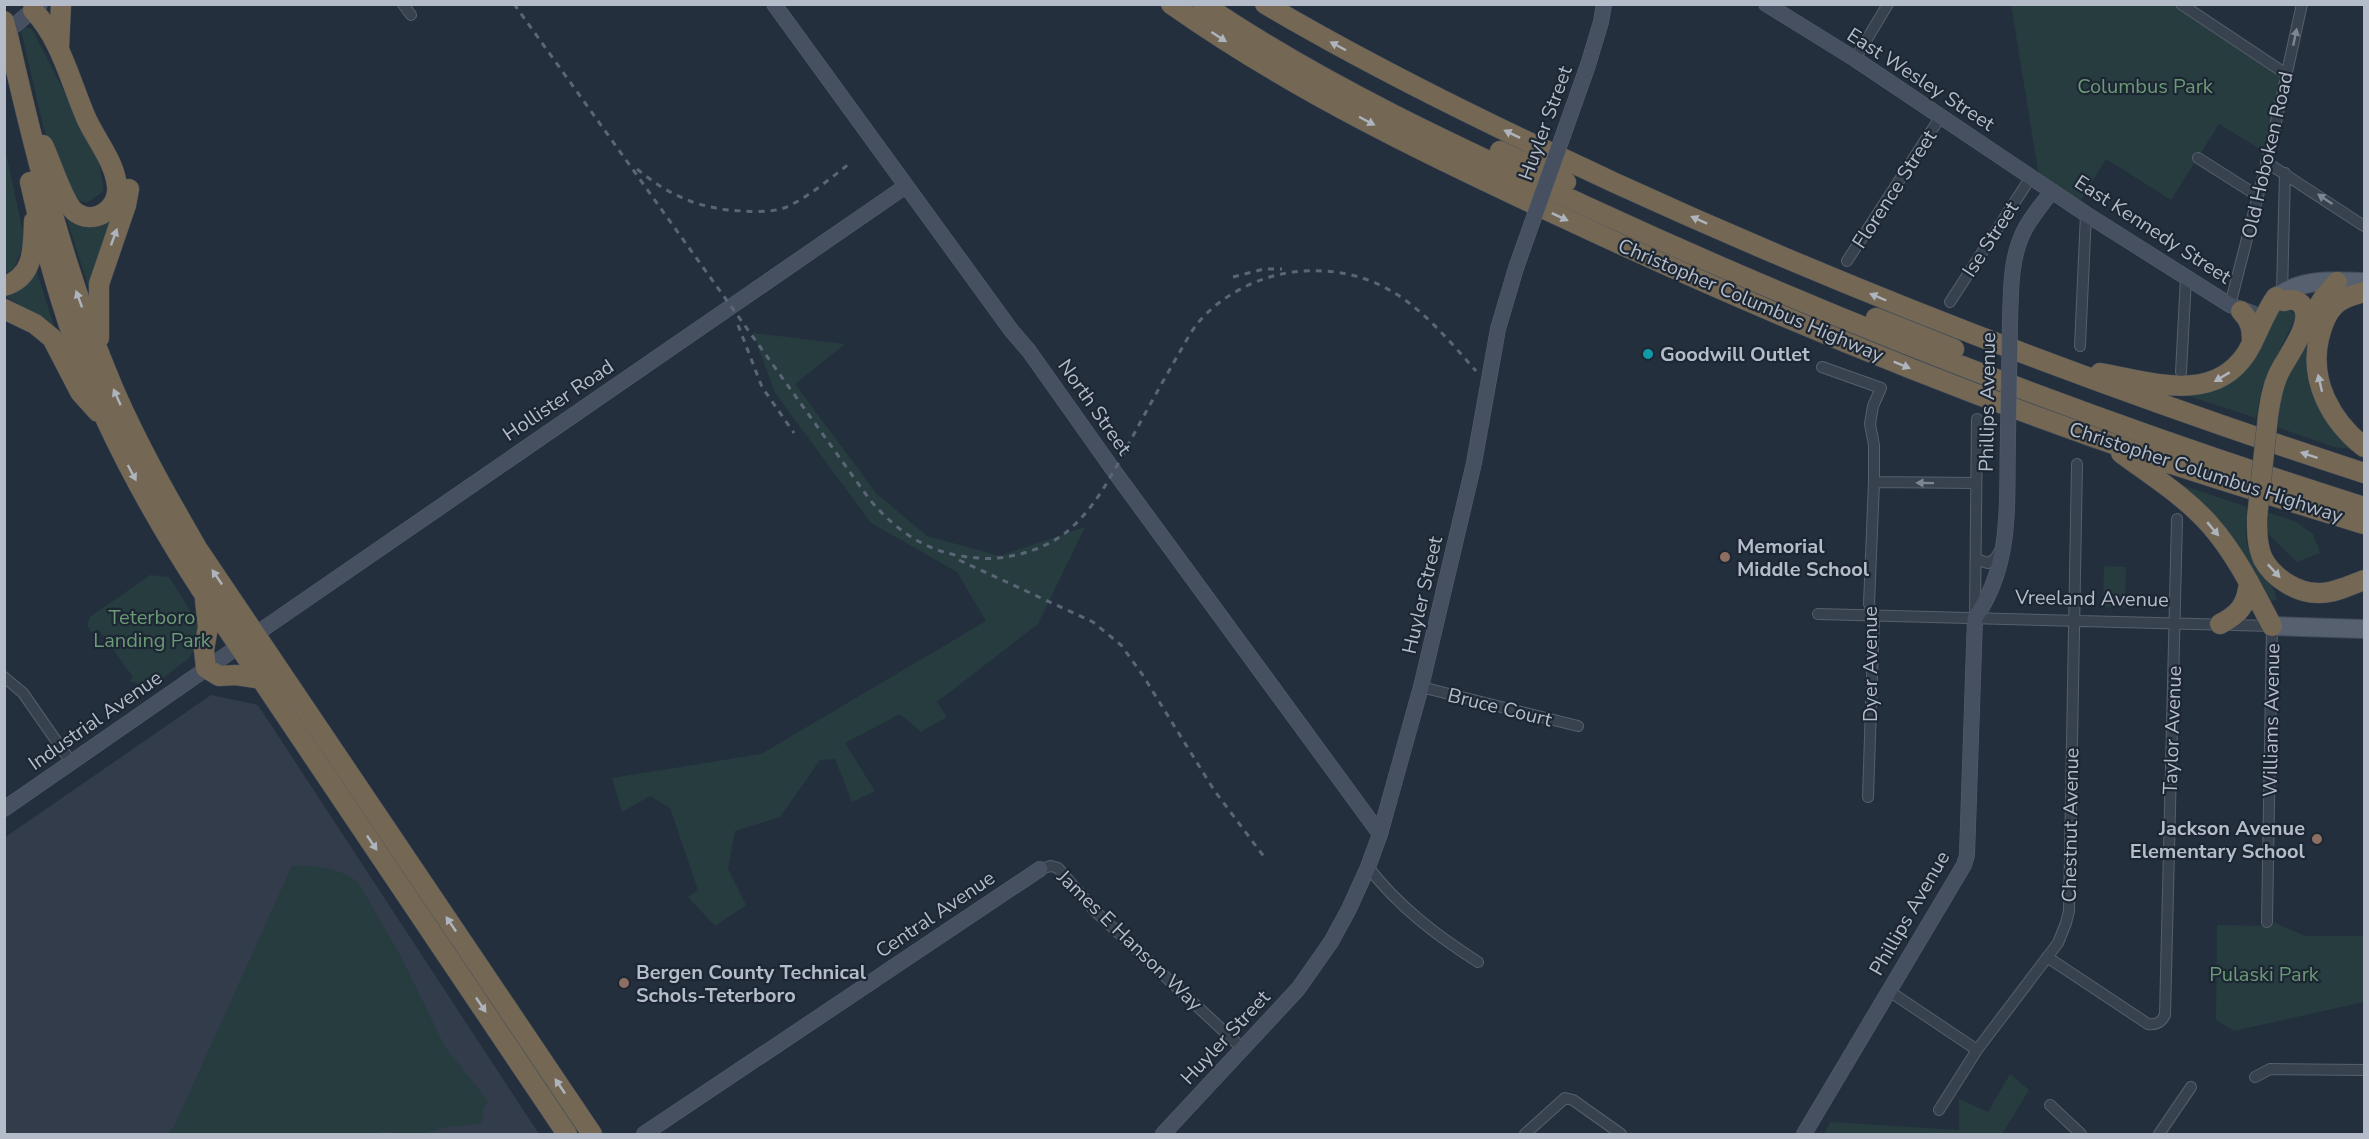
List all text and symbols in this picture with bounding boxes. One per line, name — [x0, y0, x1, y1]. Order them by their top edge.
street label: East Wesley Street — [1842, 21, 2001, 138]
one-way arrow — [2290, 28, 2300, 46]
one-way arrow — [1211, 31, 1227, 42]
one-way arrow — [1329, 41, 1346, 51]
street label: Huyler Street — [1512, 61, 1579, 184]
street label: Old Hoboken Road — [2235, 69, 2300, 241]
park label: Columbus Park — [2077, 73, 2214, 100]
one-way arrow — [1358, 116, 1375, 126]
street label: Florence Street — [1846, 124, 1943, 254]
one-way arrow — [1503, 129, 1521, 139]
street label: East Kennedy Street — [2069, 169, 2237, 291]
one-way arrow — [2317, 194, 2333, 205]
street label: Ise Street — [1956, 195, 2025, 282]
one-way arrow — [1552, 212, 1569, 221]
one-way arrow — [1690, 216, 1707, 225]
one-way arrow — [109, 228, 119, 246]
street label: Christopher Columbus Highway — [1614, 232, 1888, 369]
one-way arrow — [74, 290, 84, 308]
one-way arrow — [1869, 292, 1887, 302]
street label: Phillips Avenue — [1973, 332, 2002, 472]
place label: Goodwill Outlet — [1660, 341, 1810, 368]
marker: Goodwill Outlet — [1641, 347, 1655, 361]
street label: Hollister Road — [497, 353, 619, 448]
street label: North Street — [1052, 354, 1138, 462]
one-way arrow — [1893, 361, 1911, 370]
one-way arrow — [2214, 371, 2230, 382]
one-way arrow — [2315, 374, 2325, 392]
one-way arrow — [113, 388, 122, 405]
street label: Christopher Columbus Highway — [2066, 415, 2347, 530]
one-way arrow — [2300, 449, 2318, 459]
one-way arrow — [127, 465, 137, 482]
one-way arrow — [1916, 478, 1935, 488]
one-way arrow — [2206, 521, 2219, 537]
street label: Huyler Street — [1396, 533, 1449, 657]
place label: Memorial Middle School — [1737, 533, 1870, 583]
marker: Memorial Middle School — [1718, 550, 1732, 564]
one-way arrow — [2267, 564, 2281, 579]
one-way arrow — [211, 569, 222, 585]
street label: Vreeland Avenue — [2014, 584, 2169, 613]
park label: Teterboro Landing Park — [93, 604, 212, 654]
street label: Dyer Avenue — [1857, 606, 1884, 722]
street label: Williams Avenue — [2257, 643, 2286, 797]
street label: Industrial Avenue — [23, 664, 167, 777]
street label: Taylor Avenue — [2157, 665, 2188, 795]
street label: Bruce Court — [1445, 682, 1556, 734]
street label: Chestnut Avenue — [2056, 747, 2085, 903]
place label: Jackson Avenue Elementary School — [2130, 815, 2306, 865]
marker: Jackson Avenue Elementary School — [2310, 832, 2324, 846]
one-way arrow — [366, 835, 378, 851]
street label: Phillips Avenue — [1863, 846, 1956, 980]
street label: James E Hanson Way — [1050, 863, 1209, 1017]
street label: Central Avenue — [870, 864, 1000, 964]
one-way arrow — [446, 916, 457, 932]
place label: Bergen County Technical Schols-Teterboro — [636, 959, 867, 1009]
park label: Pulaski Park — [2209, 961, 2320, 988]
marker: Bergen County Technical Schols-Teterboro — [617, 976, 631, 990]
street label: Huyler Street — [1175, 984, 1277, 1090]
one-way arrow — [475, 997, 486, 1014]
one-way arrow — [554, 1078, 565, 1094]

